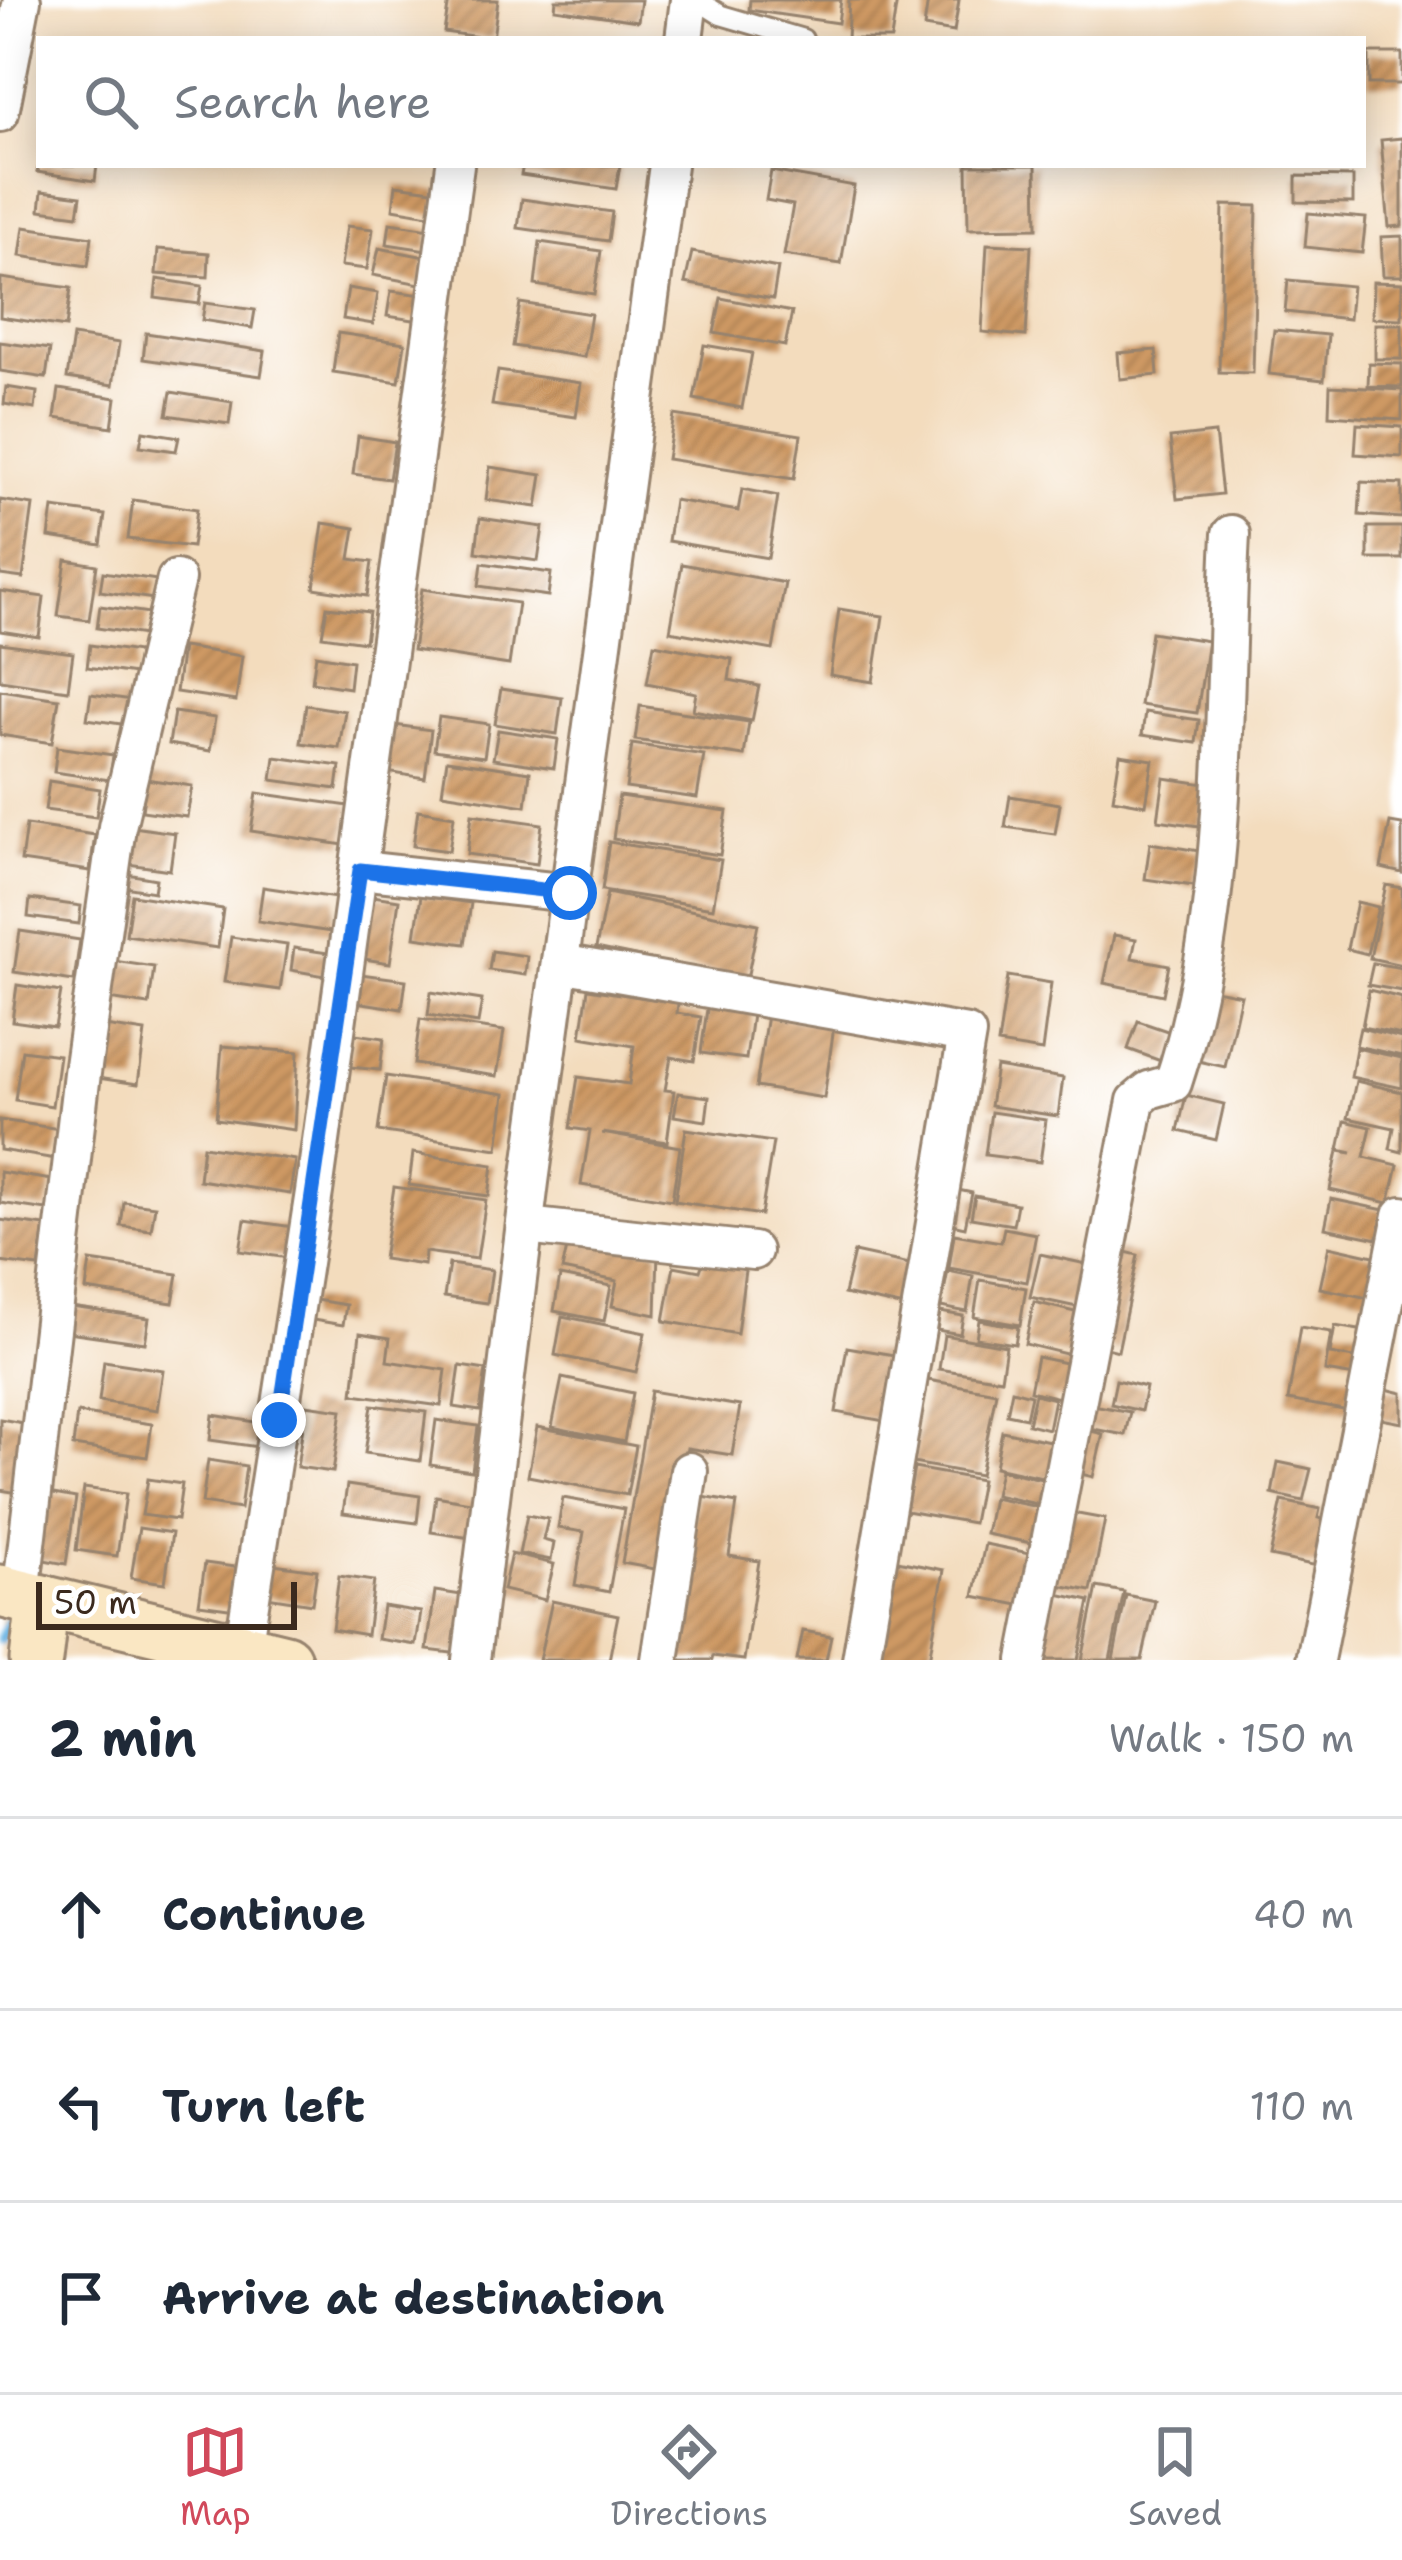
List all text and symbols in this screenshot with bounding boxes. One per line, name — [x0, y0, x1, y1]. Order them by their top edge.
search box — [36, 36, 1366, 168]
icon: search — [78, 69, 144, 135]
text: Search here — [174, 72, 431, 132]
route start — [543, 866, 597, 920]
route end — [252, 1393, 306, 1447]
scale bar — [36, 1576, 297, 1629]
text: 50 m — [54, 1580, 137, 1625]
text: 2 min — [48, 1704, 197, 1772]
text: Walk · 150 m — [1109, 1712, 1354, 1764]
icon: ahead — [48, 1881, 114, 1947]
text: Continue — [162, 1884, 366, 1944]
text: 40 m — [1253, 1888, 1354, 1940]
icon: left — [48, 2073, 114, 2139]
text: Turn left — [162, 2076, 365, 2136]
text: 110 m — [1250, 2080, 1354, 2132]
icon: arrive — [48, 2265, 114, 2331]
text: Arrive at destination — [162, 2268, 665, 2328]
tab: Map — [180, 2419, 251, 2536]
tab: Directions — [611, 2419, 768, 2536]
tab: Saved — [1128, 2419, 1222, 2536]

